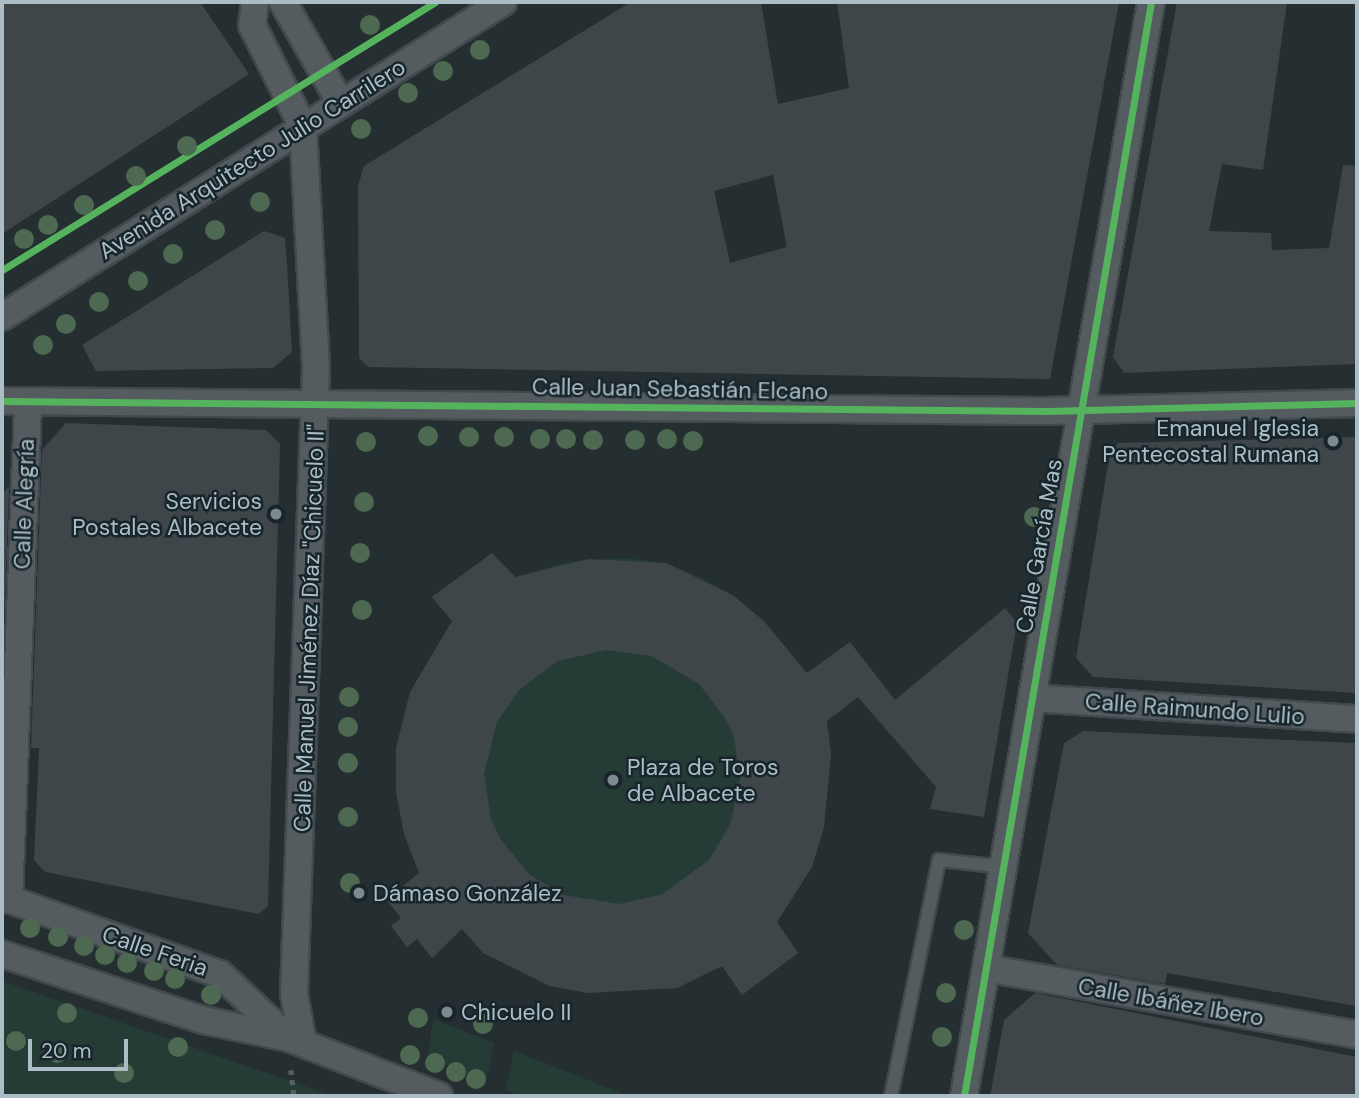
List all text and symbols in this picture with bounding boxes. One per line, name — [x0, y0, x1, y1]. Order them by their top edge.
street label: Avenida Arquitecto Julio Carrilero — [94, 53, 410, 265]
street label: Calle Juan Sebastián Elcano — [532, 373, 828, 405]
place label: Emanuel Iglesia Pentecostal Rumana — [1102, 414, 1319, 468]
street label: Calle Manuel Jiménez Díaz "Chicuelo II" — [288, 423, 330, 833]
marker: Emanuel Iglesia Pentecostal Rumana — [1325, 433, 1341, 449]
street label: Calle Alegría — [8, 438, 40, 570]
street label: Calle García Mas — [1010, 457, 1068, 635]
place label: Servicios Postales Albacete — [72, 487, 262, 541]
marker: Servicios Postales Albacete — [268, 506, 284, 522]
street label: Calle Raimundo Lulio — [1084, 688, 1306, 730]
place label: Plaza de Toros de Albacete — [627, 753, 778, 807]
marker: Plaza de Toros de Albacete — [605, 772, 621, 788]
place label: Dámaso González — [373, 879, 562, 907]
marker: Dámaso González — [351, 885, 367, 901]
street label: Calle Feria — [99, 920, 211, 982]
street label: Calle Ibáñez Ibero — [1076, 972, 1266, 1032]
place label: Chicuelo II — [461, 998, 571, 1026]
marker: Chicuelo II — [439, 1004, 455, 1020]
scale bar — [32, 1024, 131, 1068]
text: 20 m — [41, 1037, 92, 1065]

